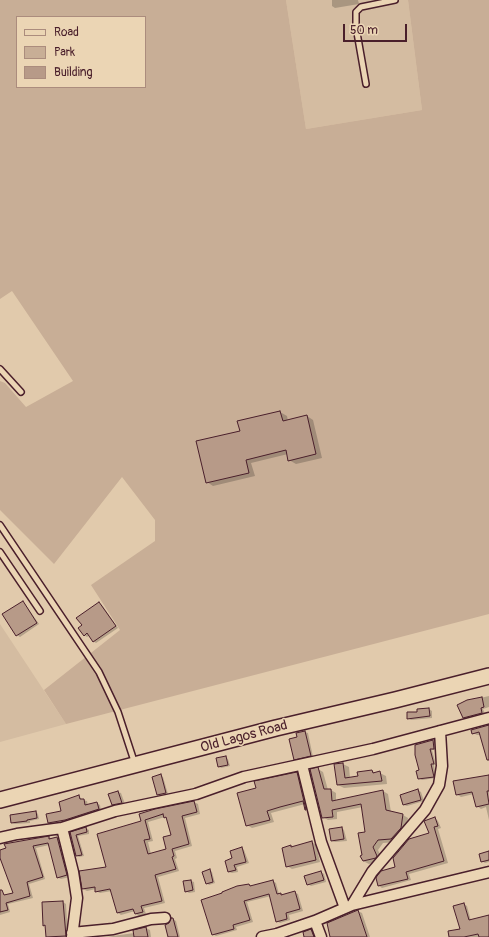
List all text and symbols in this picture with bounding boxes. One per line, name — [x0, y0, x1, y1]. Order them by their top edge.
legend — [16, 16, 146, 88]
scale bar — [345, 16, 409, 42]
text: 50 m — [350, 23, 378, 38]
text: Road — [54, 25, 79, 40]
text: Park — [54, 45, 75, 60]
text: Building — [54, 65, 93, 80]
street label: Old Lagos Road — [199, 717, 289, 757]

